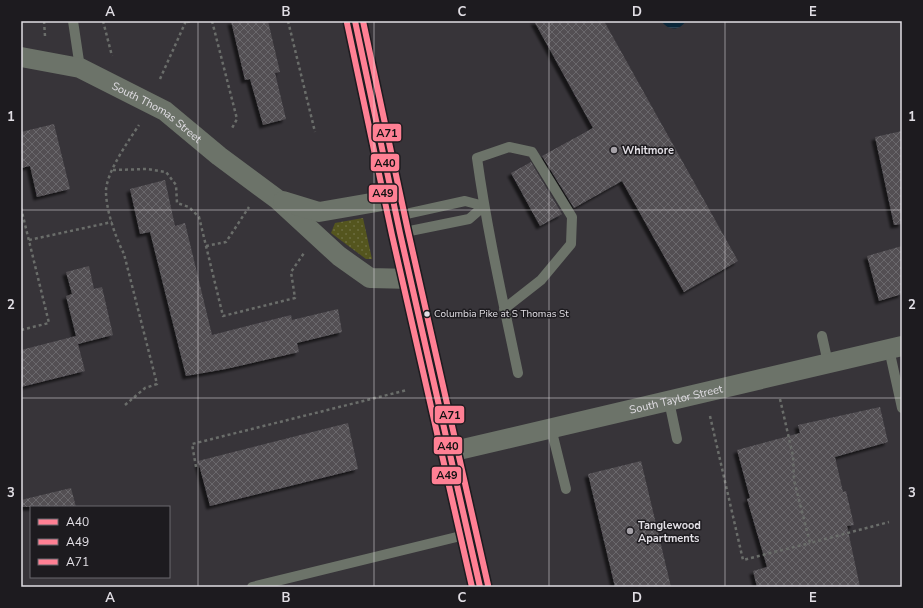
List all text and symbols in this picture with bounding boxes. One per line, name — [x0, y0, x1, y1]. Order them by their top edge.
text: A — [105, 3, 115, 21]
text: B — [282, 3, 291, 21]
text: C — [458, 3, 467, 21]
text: D — [632, 3, 642, 21]
text: E — [809, 3, 817, 21]
street label: South Thomas Street — [109, 78, 205, 146]
text: 1 — [7, 108, 15, 126]
text: 1 — [908, 108, 916, 126]
line badge: A71 — [372, 123, 402, 142]
text: A71 — [376, 126, 398, 141]
place label: Whitmore — [622, 143, 674, 158]
marker: Whitmore — [609, 145, 619, 155]
line badge: A40 — [370, 153, 400, 172]
text: A40 — [374, 156, 396, 171]
line badge: A49 — [368, 184, 398, 203]
text: A49 — [372, 186, 394, 201]
text: 2 — [7, 296, 15, 314]
text: 2 — [908, 296, 916, 314]
place label: Columbia Pike at S Thomas St — [434, 307, 569, 321]
marker: Columbia Pike at S Thomas St — [422, 309, 432, 319]
street label: South Taylor Street — [628, 381, 724, 417]
line badge: A71 — [434, 405, 465, 424]
text: A71 — [439, 408, 461, 423]
line badge: A40 — [433, 436, 463, 455]
text: A40 — [437, 439, 459, 454]
line badge: A49 — [431, 466, 462, 485]
text: A49 — [436, 468, 458, 483]
text: 3 — [7, 484, 15, 502]
text: 3 — [908, 484, 916, 502]
legend — [30, 506, 170, 578]
text: A40 — [66, 514, 89, 530]
place label: Tanglewood Apartments — [638, 518, 701, 546]
marker: Tanglewood Apartments — [625, 526, 635, 536]
text: A49 — [66, 534, 89, 550]
text: A71 — [66, 554, 89, 570]
text: A — [105, 589, 115, 607]
text: B — [282, 589, 291, 607]
text: C — [458, 589, 467, 607]
text: D — [632, 589, 642, 607]
text: E — [809, 589, 817, 607]

